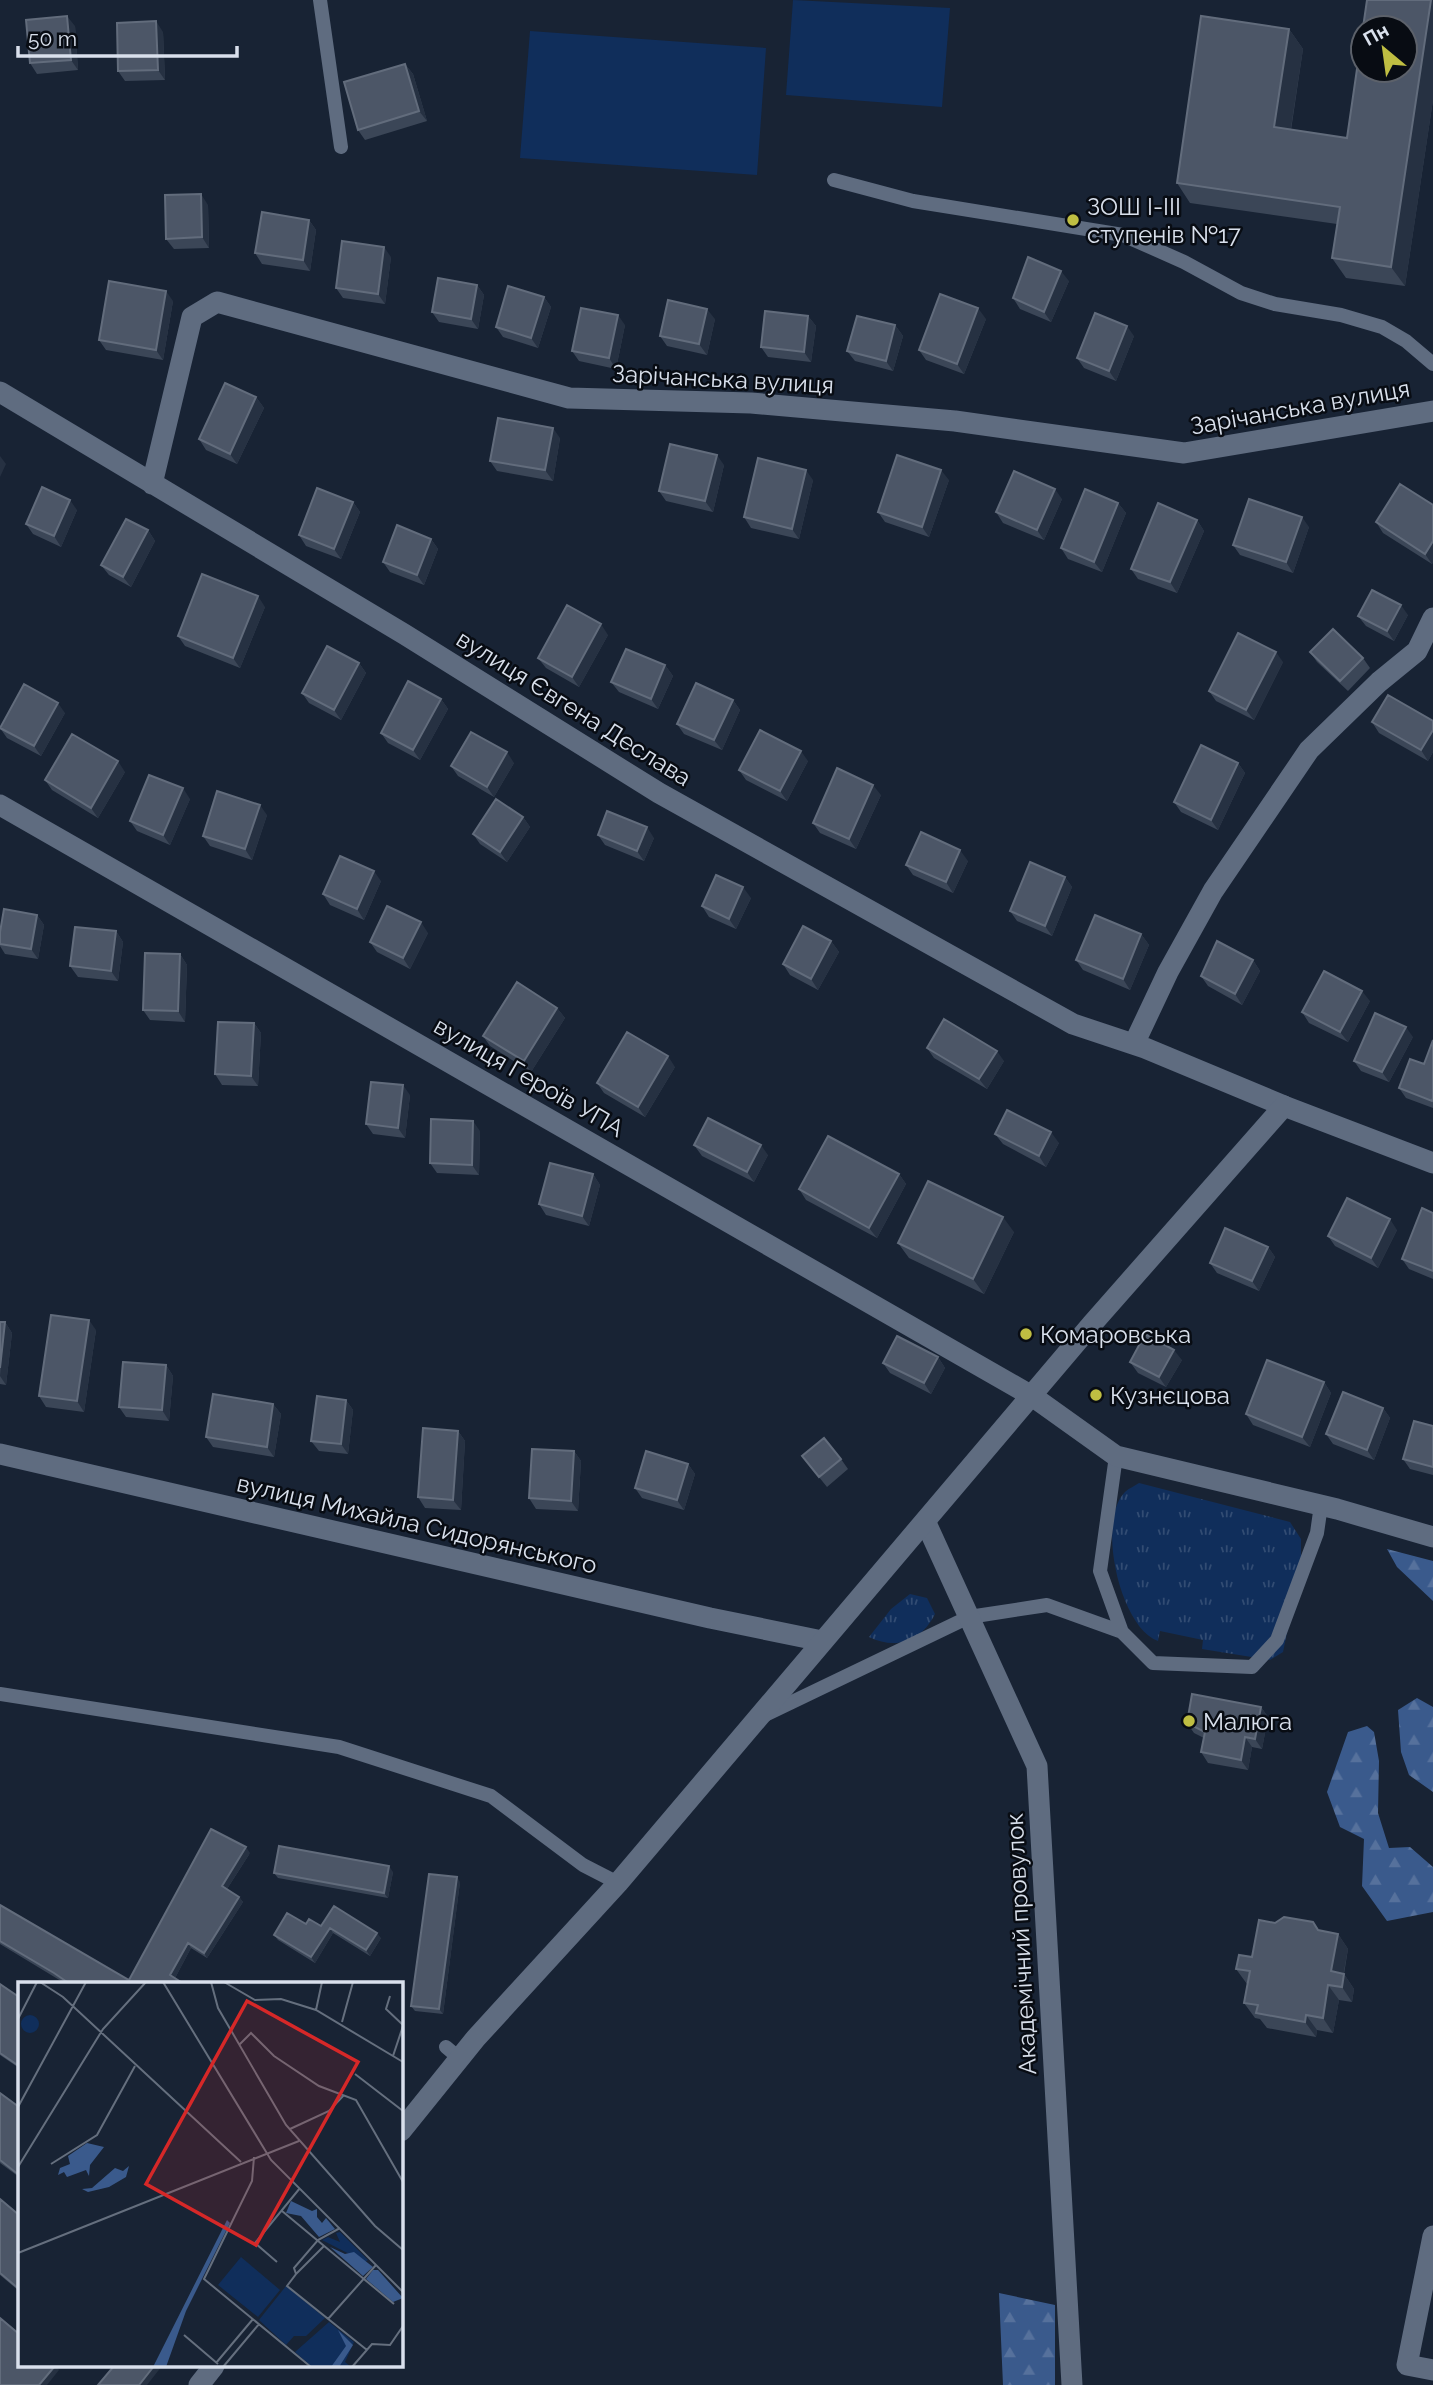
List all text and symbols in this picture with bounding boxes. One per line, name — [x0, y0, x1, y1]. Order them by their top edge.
scale bar — [18, 14, 236, 58]
north arrow — [1349, 14, 1419, 84]
text: Пн — [1359, 18, 1392, 50]
text: 50 m — [28, 26, 77, 51]
place label: ЗОШ І-ІІІ ступенів №17 — [1087, 192, 1241, 249]
marker: ЗОШ І-ІІІ ступенів №17 — [1065, 212, 1081, 228]
street label: Зарічанська вулиця — [611, 359, 835, 399]
street label: Зарічанська вулиця — [1188, 373, 1412, 441]
street label: вулиця Євгена Деслава — [451, 624, 697, 792]
street label: вулиця Героїв УПА — [429, 1011, 629, 1143]
place label: Комаровська — [1040, 1320, 1191, 1349]
marker: Комаровська — [1018, 1326, 1034, 1342]
place label: Кузнєцова — [1110, 1381, 1230, 1410]
marker: Кузнєцова — [1088, 1387, 1104, 1403]
street label: вулиця Михайла Сидорянського — [234, 1468, 600, 1580]
place label: Малюга — [1203, 1707, 1292, 1736]
marker: Малюга — [1181, 1713, 1197, 1729]
street label: Академічний провулок — [1000, 1813, 1042, 2075]
inset map — [18, 1982, 402, 2368]

